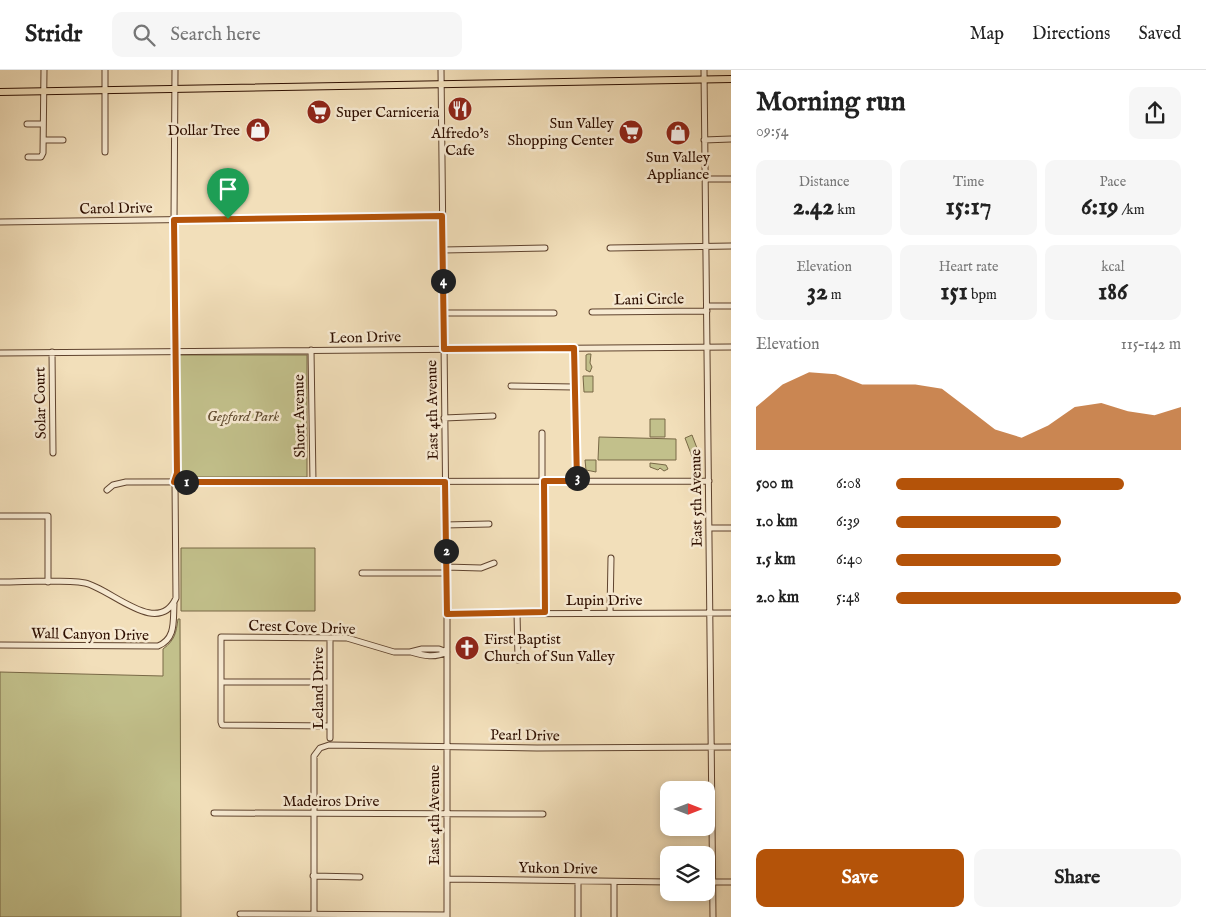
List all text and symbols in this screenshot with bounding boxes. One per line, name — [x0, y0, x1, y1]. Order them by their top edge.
search box — [112, 12, 462, 57]
text: Stridr — [25, 19, 82, 50]
icon: search — [130, 21, 158, 49]
text: Search here — [170, 23, 261, 47]
text: Map — [970, 23, 1004, 46]
text: Directions — [1032, 23, 1110, 46]
text: Saved — [1138, 23, 1181, 46]
text: Morning run — [756, 85, 906, 120]
button: share — [1129, 87, 1181, 139]
restaurant icon: Alfredo's Cafe — [447, 96, 473, 122]
supermarket icon: Super Carniceria — [306, 99, 332, 125]
place label: Super Carniceria — [336, 103, 440, 122]
place label: Sun Valley Shopping Center — [508, 114, 615, 150]
shop icon: Dollar Tree — [245, 117, 271, 143]
supermarket icon: Sun Valley Shopping Center — [618, 119, 644, 145]
shop icon: Sun Valley Appliance — [665, 120, 691, 146]
place label: Dollar Tree — [167, 121, 240, 140]
text: 09:54 — [756, 122, 789, 142]
place label: Alfredo's Cafe — [430, 124, 489, 160]
place label: Sun Valley Appliance — [646, 148, 711, 184]
pin — [207, 168, 249, 219]
text: Distance — [799, 173, 849, 191]
text: Time — [953, 173, 984, 191]
text: Pace — [1100, 173, 1126, 191]
icon: arrive — [214, 175, 242, 203]
text: 2.42 — [793, 191, 834, 223]
text: 15:17 — [946, 191, 991, 223]
text: 6:19 — [1081, 191, 1118, 223]
street label: Carol Drive — [79, 198, 153, 219]
text: km — [834, 201, 855, 219]
text: /km — [1118, 201, 1145, 219]
text: Elevation — [796, 258, 852, 276]
text: Heart rate — [939, 258, 998, 276]
text: kcal — [1101, 258, 1124, 276]
pin: 4 — [430, 268, 456, 294]
text: 4 — [440, 272, 447, 290]
text: 32 — [807, 276, 828, 308]
text: 151 — [940, 276, 968, 308]
text: 186 — [1098, 276, 1128, 308]
text: m — [828, 286, 842, 304]
text: bpm — [968, 286, 997, 304]
street label: Lani Circle — [614, 289, 684, 310]
street label: Leon Drive — [329, 327, 401, 348]
text: Elevation — [756, 335, 819, 355]
text: 115–142 m — [1121, 335, 1181, 355]
street label: East 4th Avenue — [422, 360, 443, 460]
street label: Solar Court — [30, 367, 51, 439]
street label: Short Avenue — [289, 374, 310, 458]
park label: Gepford Park — [207, 407, 279, 426]
street label: East 5th Avenue — [686, 449, 707, 547]
pin: 3 — [564, 466, 590, 490]
text: 3 — [575, 469, 580, 487]
pin: 1 — [174, 470, 198, 494]
text: 1 — [184, 473, 189, 491]
text: 500 m — [756, 474, 793, 494]
text: 6:08 — [836, 474, 861, 494]
text: 1.0 km — [756, 512, 798, 532]
text: 6:39 — [836, 512, 860, 532]
pin: 2 — [434, 538, 458, 564]
text: 2 — [443, 542, 450, 560]
text: 1.5 km — [756, 550, 796, 570]
text: 6:40 — [836, 550, 863, 570]
text: 2.0 km — [756, 588, 799, 608]
text: 5:48 — [836, 588, 860, 608]
street label: Lupin Drive — [566, 591, 642, 610]
street label: Crest Cove Drive — [248, 616, 356, 639]
street label: Wall Canyon Drive — [31, 624, 149, 645]
place label: First Baptist Church of Sun Valley — [484, 630, 615, 666]
church icon: First Baptist Church of Sun Valley — [454, 635, 480, 661]
street label: Leland Drive — [309, 647, 328, 729]
street label: Pearl Drive — [490, 725, 560, 746]
street label: East 4th Avenue — [425, 765, 444, 865]
north arrow — [660, 781, 715, 836]
map controls — [660, 781, 715, 901]
street label: Madeiros Drive — [283, 792, 379, 811]
button: layers — [660, 846, 715, 901]
button: Save — [756, 849, 964, 907]
button: Share — [974, 849, 1181, 907]
street label: Yukon Drive — [518, 858, 598, 879]

